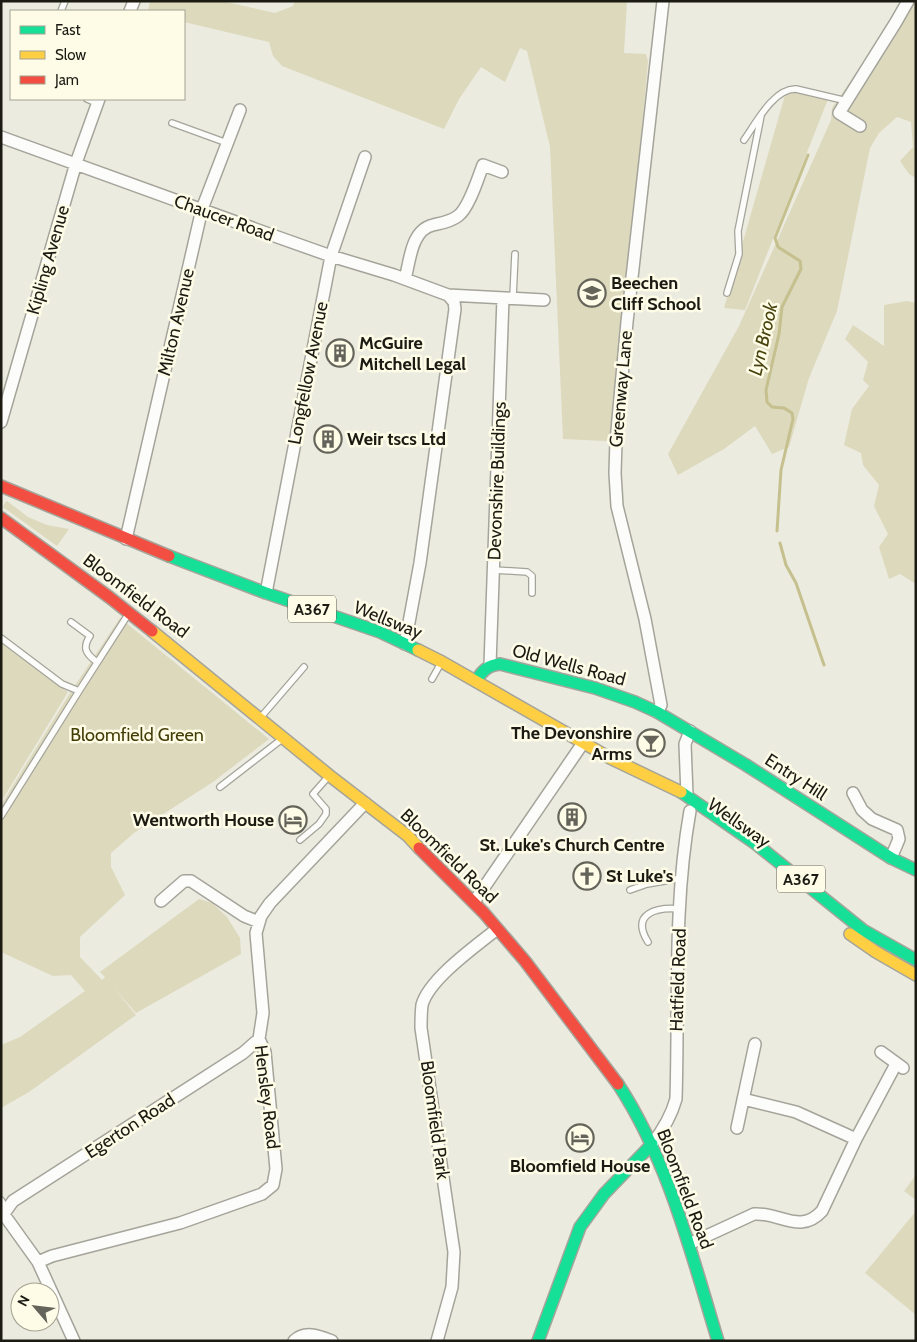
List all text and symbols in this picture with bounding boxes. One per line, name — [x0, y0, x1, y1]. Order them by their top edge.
legend — [10, 10, 185, 100]
text: Fast — [55, 21, 80, 39]
text: Slow — [55, 46, 86, 64]
text: Jam — [54, 71, 79, 89]
street label: Chaucer Road — [171, 190, 277, 246]
street label: Kipling Avenue — [22, 203, 74, 317]
street label: Milton Avenue — [153, 266, 199, 378]
place label: Beechen Cliff School — [611, 272, 701, 315]
school or university icon: Beechen Cliff School — [577, 278, 607, 308]
water label: Lyn Brook — [743, 299, 783, 378]
street label: Longfellow Avenue — [283, 300, 333, 446]
street label: Greenway Lane — [605, 330, 637, 448]
place label: McGuire Mitchell Legal — [359, 332, 466, 375]
building icon: McGuire Mitchell Legal — [325, 338, 355, 368]
street label: Devonshire Buildings — [483, 401, 511, 561]
building icon: Weir tscs Ltd — [313, 424, 343, 454]
place label: Weir tscs Ltd — [347, 428, 446, 450]
street label: Bloomfield Road — [79, 549, 193, 643]
road number: A367 — [288, 596, 336, 622]
street label: Wellsway — [351, 596, 425, 644]
street label: Old Wells Road — [510, 639, 628, 691]
place label: The Devonshire Arms — [511, 722, 632, 765]
park label: Bloomfield Green — [70, 724, 204, 746]
bar icon: The Devonshire Arms — [636, 728, 666, 758]
street label: Entry Hill — [761, 749, 832, 806]
street label: Wellsway — [703, 793, 775, 853]
building icon: St. Luke's Church Centre — [557, 802, 587, 832]
street label: Bloomfield Road — [396, 804, 502, 908]
hotel icon: Wentworth House — [278, 805, 308, 835]
place label: Wentworth House — [133, 809, 274, 831]
place label: St. Luke's Church Centre — [479, 834, 665, 856]
church icon: St Luke's — [572, 861, 602, 891]
place label: St Luke's — [606, 865, 674, 887]
road number: A367 — [777, 866, 825, 892]
street label: Hatfield Road — [665, 928, 691, 1032]
street label: Hensley Road — [250, 1044, 284, 1150]
street label: Bloomfield Park — [416, 1059, 454, 1182]
street label: Egerton Road — [81, 1089, 179, 1163]
hotel icon: Bloomfield House — [565, 1123, 595, 1153]
street label: Bloomfield Road — [652, 1126, 718, 1252]
place label: Bloomfield House — [510, 1155, 650, 1177]
north arrow — [10, 1282, 60, 1332]
text: N — [13, 1292, 34, 1309]

